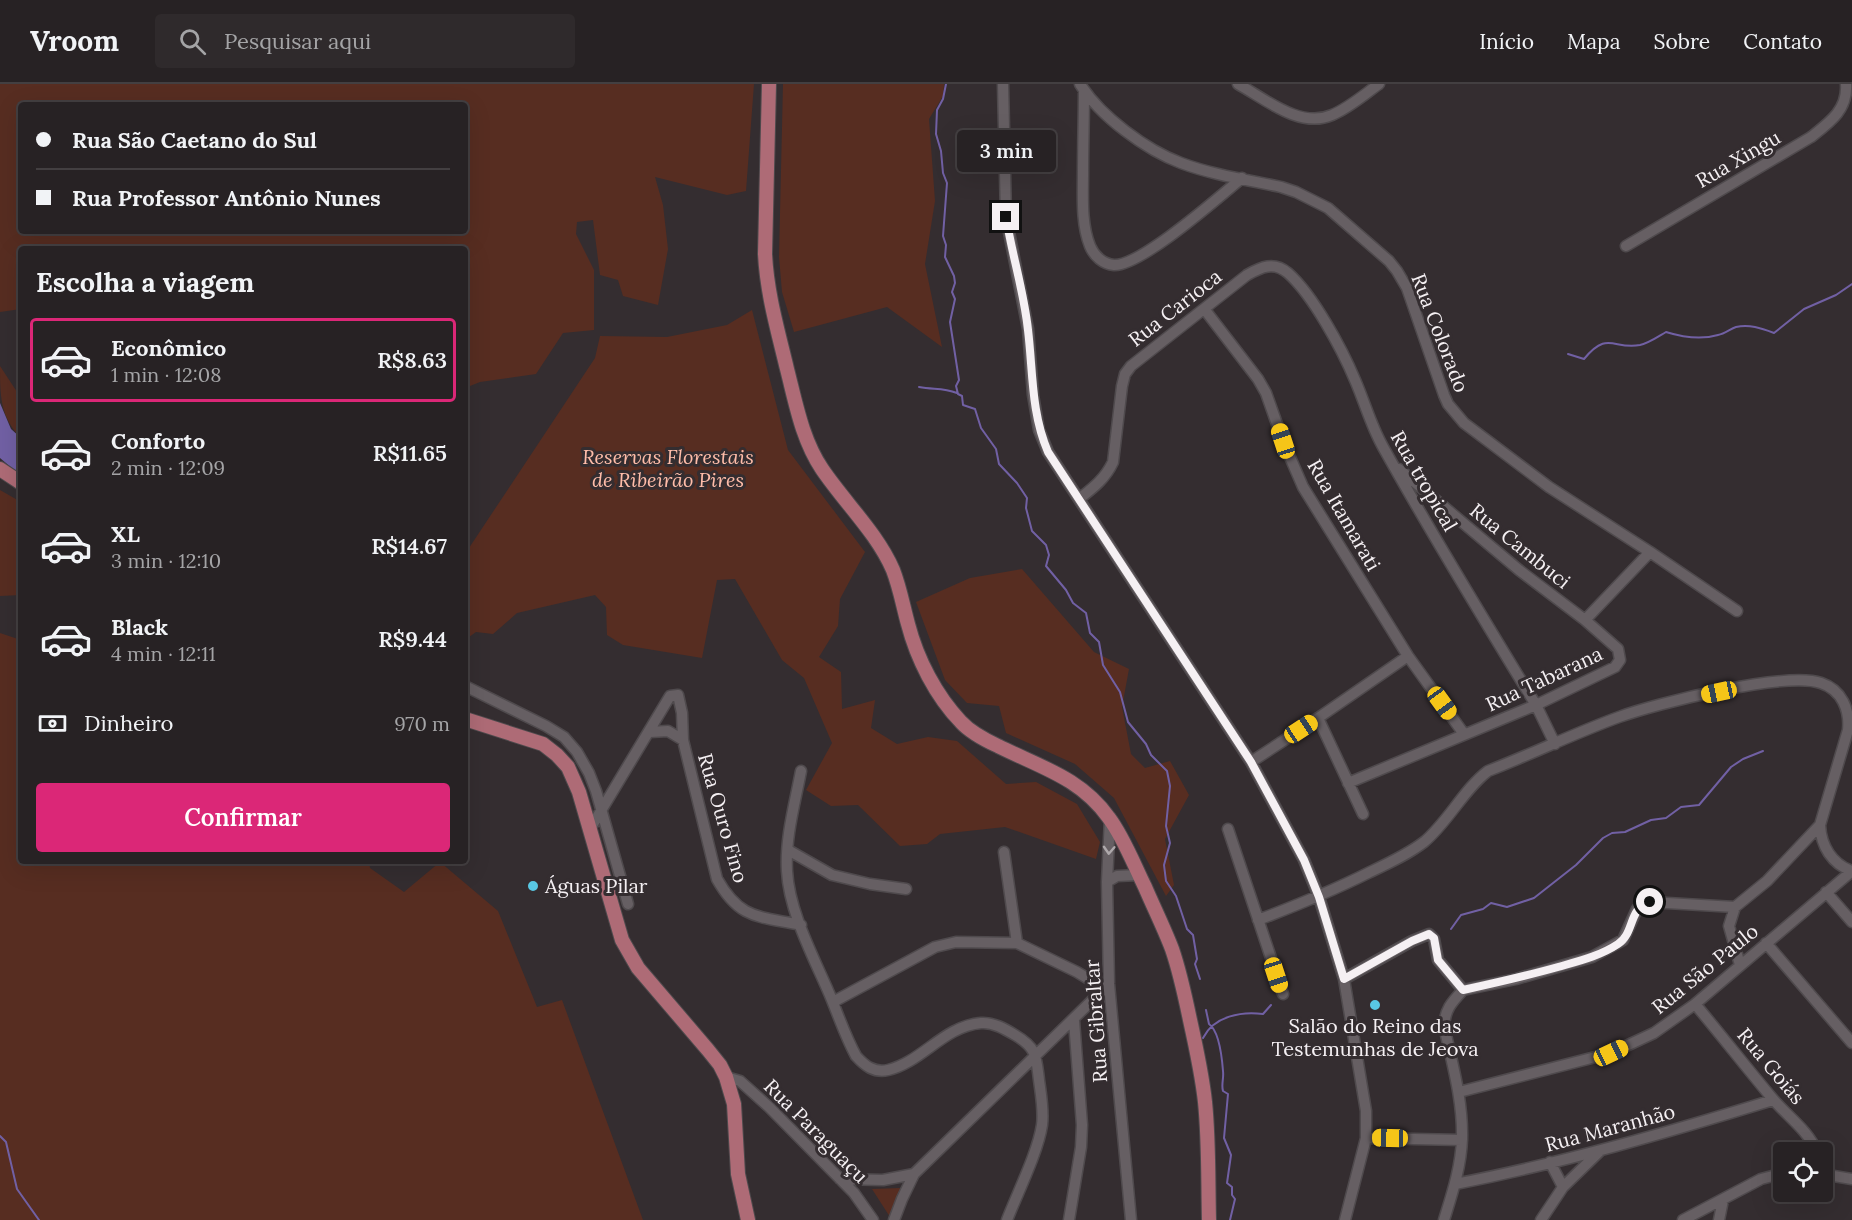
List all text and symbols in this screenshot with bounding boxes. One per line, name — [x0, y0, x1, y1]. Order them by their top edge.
search box — [155, 14, 575, 68]
text: Vroom — [30, 23, 119, 59]
icon: search — [176, 25, 209, 58]
text: Pesquisar aqui — [224, 27, 371, 55]
text: Início — [1479, 28, 1534, 55]
text: Mapa — [1567, 28, 1621, 55]
text: Sobre — [1654, 28, 1710, 55]
text: Contato — [1743, 28, 1822, 55]
street label: Rua Xingu — [1691, 124, 1785, 193]
text: Rua São Caetano do Sul — [72, 126, 317, 154]
callout: 3 min — [956, 130, 1056, 172]
text: 3 min — [980, 138, 1033, 163]
text: Rua Professor Antônio Nunes — [72, 184, 381, 212]
route end — [992, 203, 1019, 230]
street label: Rua Carioca — [1123, 264, 1226, 352]
text: Escolha a viagem — [36, 265, 254, 299]
street label: Rua Colorado — [1406, 270, 1475, 396]
icon: car — [39, 333, 93, 387]
text: Econômico — [111, 334, 226, 362]
text: R$8.63 — [377, 346, 447, 374]
text: 1 min · 12:08 — [111, 362, 221, 387]
car — [1269, 421, 1297, 461]
icon: car — [39, 426, 93, 480]
street label: Rua tropical — [1386, 426, 1463, 535]
text: Conforto — [111, 427, 205, 455]
text: R$11.65 — [373, 439, 447, 467]
park label: Reservas Florestais de Ribeirão Pires — [582, 444, 754, 492]
street label: Rua Itamarati — [1302, 454, 1386, 575]
text: 2 min · 12:09 — [111, 455, 225, 480]
street label: Rua Cambuci — [1465, 497, 1576, 594]
icon: car — [39, 519, 93, 573]
text: XL — [111, 520, 140, 548]
text: R$14.67 — [371, 532, 447, 560]
text: 3 min · 12:10 — [111, 548, 221, 573]
icon: car — [39, 612, 93, 666]
text: Black — [111, 613, 168, 641]
text: R$9.44 — [378, 625, 447, 653]
text: 4 min · 12:11 — [111, 641, 216, 666]
street label: Rua Tabarana — [1481, 641, 1606, 716]
car — [1700, 679, 1738, 705]
car — [1424, 683, 1460, 723]
icon: cash — [36, 707, 69, 740]
text: Dinheiro — [84, 709, 173, 737]
text: 970 m — [394, 711, 450, 736]
car — [1281, 712, 1321, 746]
street label: Rua Ouro Fino — [693, 750, 754, 886]
button: Confirmar — [36, 783, 450, 852]
one-way arrow — [1102, 846, 1115, 855]
place label: Águas Pilar — [544, 873, 648, 898]
marker: Águas Pilar — [526, 879, 540, 893]
route start — [1636, 888, 1663, 915]
street label: Rua São Paulo — [1646, 918, 1763, 1019]
car — [1262, 955, 1290, 995]
street label: Rua Gibraltar — [1079, 958, 1112, 1084]
marker: Salão do Reino das Testemunhas de Jeova — [1368, 998, 1382, 1012]
place label: Salão do Reino das Testemunhas de Jeova — [1271, 1013, 1479, 1061]
street label: Rua Goiás — [1732, 1022, 1811, 1109]
car — [1591, 1037, 1631, 1069]
street label: Rua Paraguaçu — [759, 1073, 874, 1188]
street label: Rua Maranhão — [1542, 1098, 1678, 1157]
car — [1372, 1129, 1408, 1147]
map controls — [1773, 1142, 1833, 1202]
button: locate — [1773, 1142, 1833, 1202]

